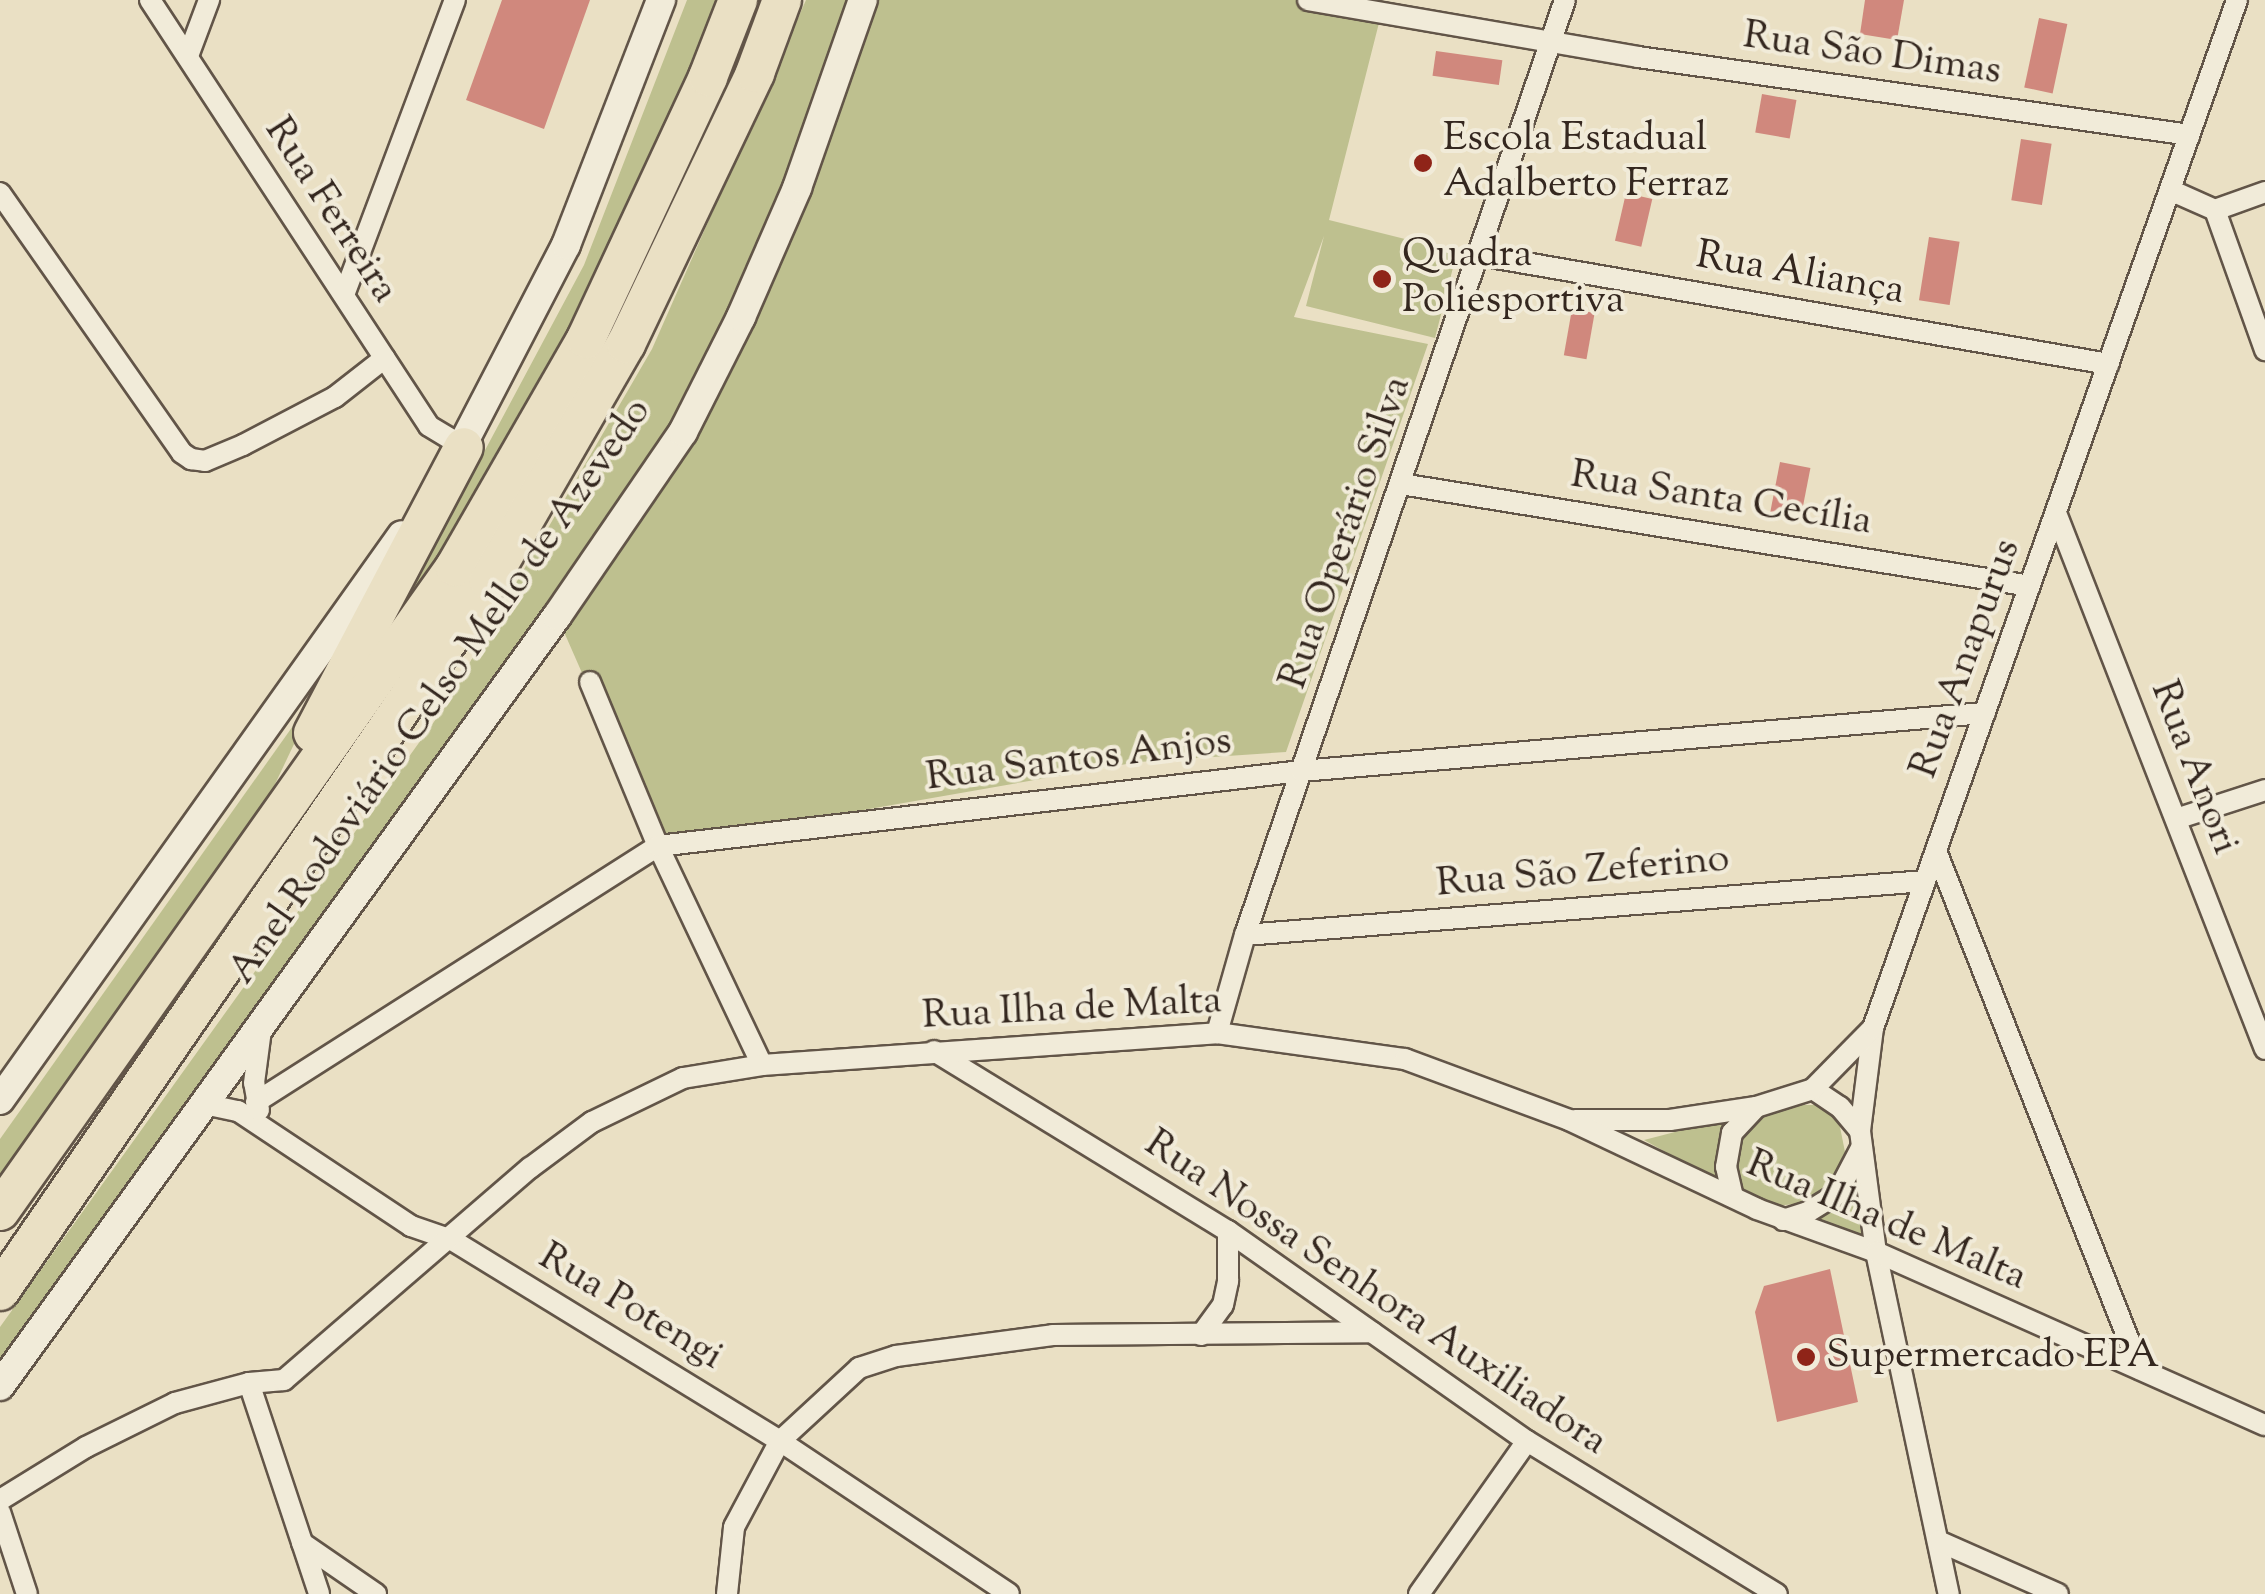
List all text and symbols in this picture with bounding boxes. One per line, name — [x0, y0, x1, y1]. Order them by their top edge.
street label: Rua São Dimas — [1740, 13, 2004, 97]
street label: Rua Ferreira — [252, 109, 408, 313]
place label: Escola Estadual Adalberto Ferraz — [1443, 116, 1729, 210]
marker: Escola Estadual Adalberto Ferraz — [1412, 152, 1434, 174]
place label: Quadra Poliesportiva — [1402, 232, 1624, 326]
street label: Rua Aliança — [1692, 233, 1908, 317]
marker: Quadra Poliesportiva — [1371, 268, 1393, 290]
street label: Rua Operário Silva — [1271, 370, 1423, 696]
street label: Anel Rodoviário Celso Mello de Azevedo — [219, 390, 663, 994]
street label: Rua Santa Cecília — [1567, 453, 1875, 547]
street label: Rua Anapurus — [1902, 533, 2032, 785]
street label: Rua Anori — [2138, 675, 2248, 861]
street label: Rua Santos Anjos — [924, 718, 1234, 804]
street label: Rua São Zeferino — [1434, 836, 1732, 910]
street label: Rua Ilha de Malta — [921, 978, 1223, 1042]
street label: Rua Nossa Senhora Auxiliadora — [1135, 1121, 1615, 1467]
street label: Rua Ilha de Malta — [1739, 1141, 2033, 1303]
street label: Rua Potengi — [529, 1234, 731, 1382]
place label: Supermercado EPA — [1826, 1333, 2159, 1381]
marker: Supermercado EPA — [1795, 1346, 1817, 1368]

